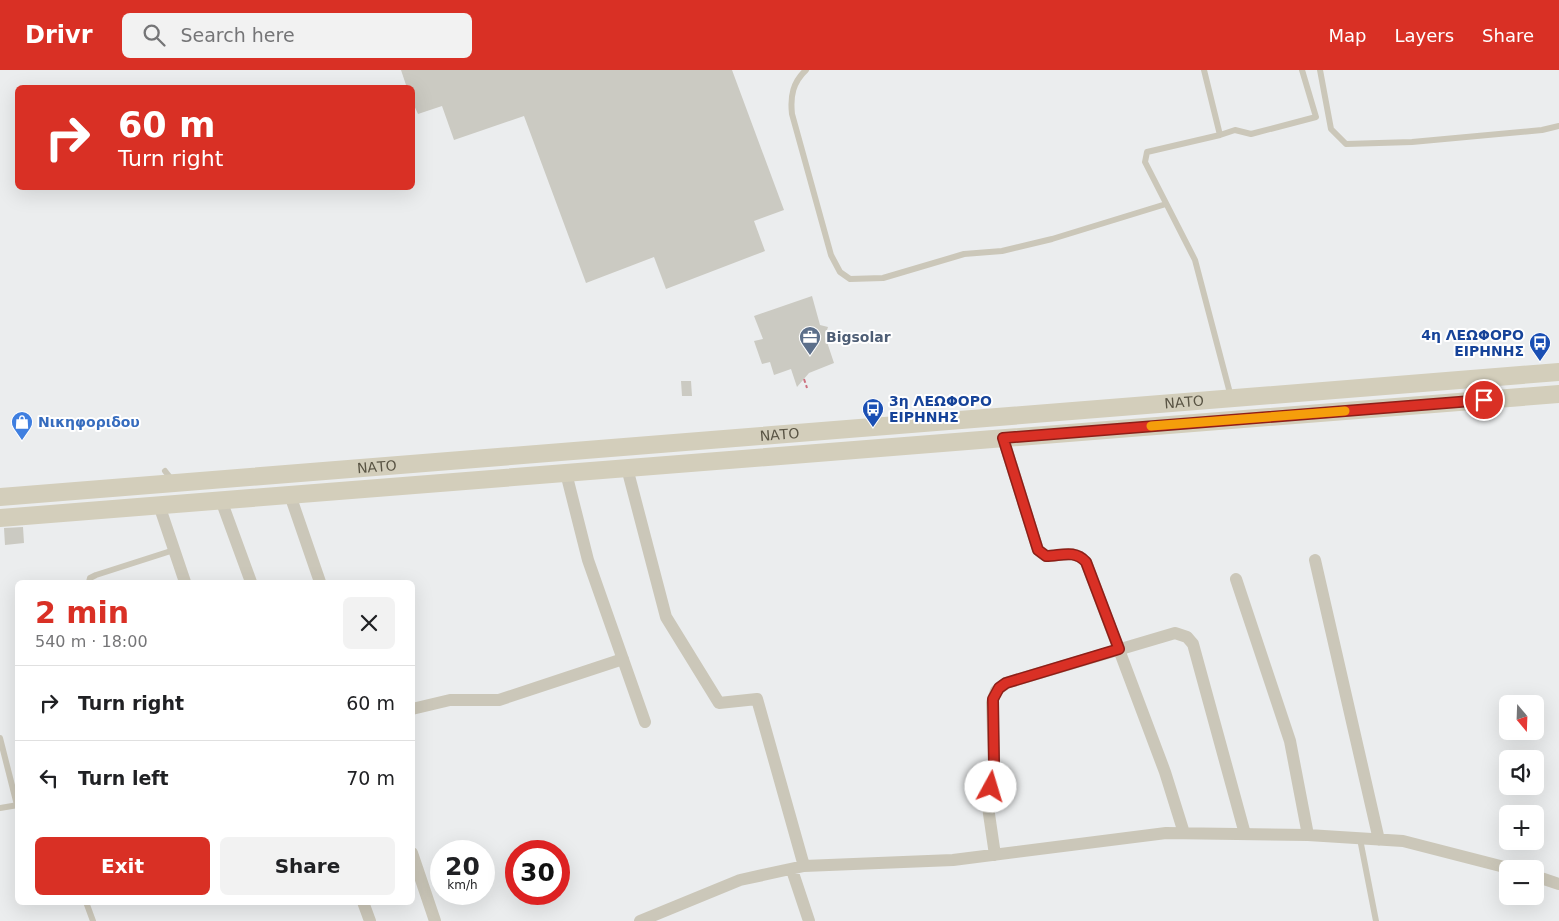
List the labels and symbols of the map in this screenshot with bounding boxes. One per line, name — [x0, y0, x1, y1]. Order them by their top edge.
office icon: Bigsolar — [798, 325, 822, 356]
place label: 4η ΛΕΩΦΟΡΟ ΕΙΡΗΝΗΣ — [1421, 327, 1524, 359]
place label: Bigsolar — [826, 329, 891, 345]
bus stop icon: 4η ΛΕΩΦΟΡΟ ΕΙΡΗΝΗΣ — [1528, 331, 1552, 362]
pin — [1463, 379, 1505, 421]
street label: ΝΑΤΟ — [1164, 392, 1205, 412]
place label: 3η ΛΕΩΦΟΡΟ ΕΙΡΗΝΗΣ — [889, 393, 992, 425]
bus stop icon: 3η ΛΕΩΦΟΡΟ ΕΙΡΗΝΗΣ — [861, 397, 885, 428]
shop icon: Νικηφοριδου — [10, 410, 34, 441]
place label: Νικηφοριδου — [38, 414, 140, 430]
street label: ΝΑΤΟ — [759, 425, 800, 444]
street label: ΝΑΤΟ — [356, 457, 397, 476]
north arrow — [1499, 695, 1544, 740]
position arrow — [964, 760, 1016, 812]
speed limit sign: 30 — [505, 840, 570, 905]

